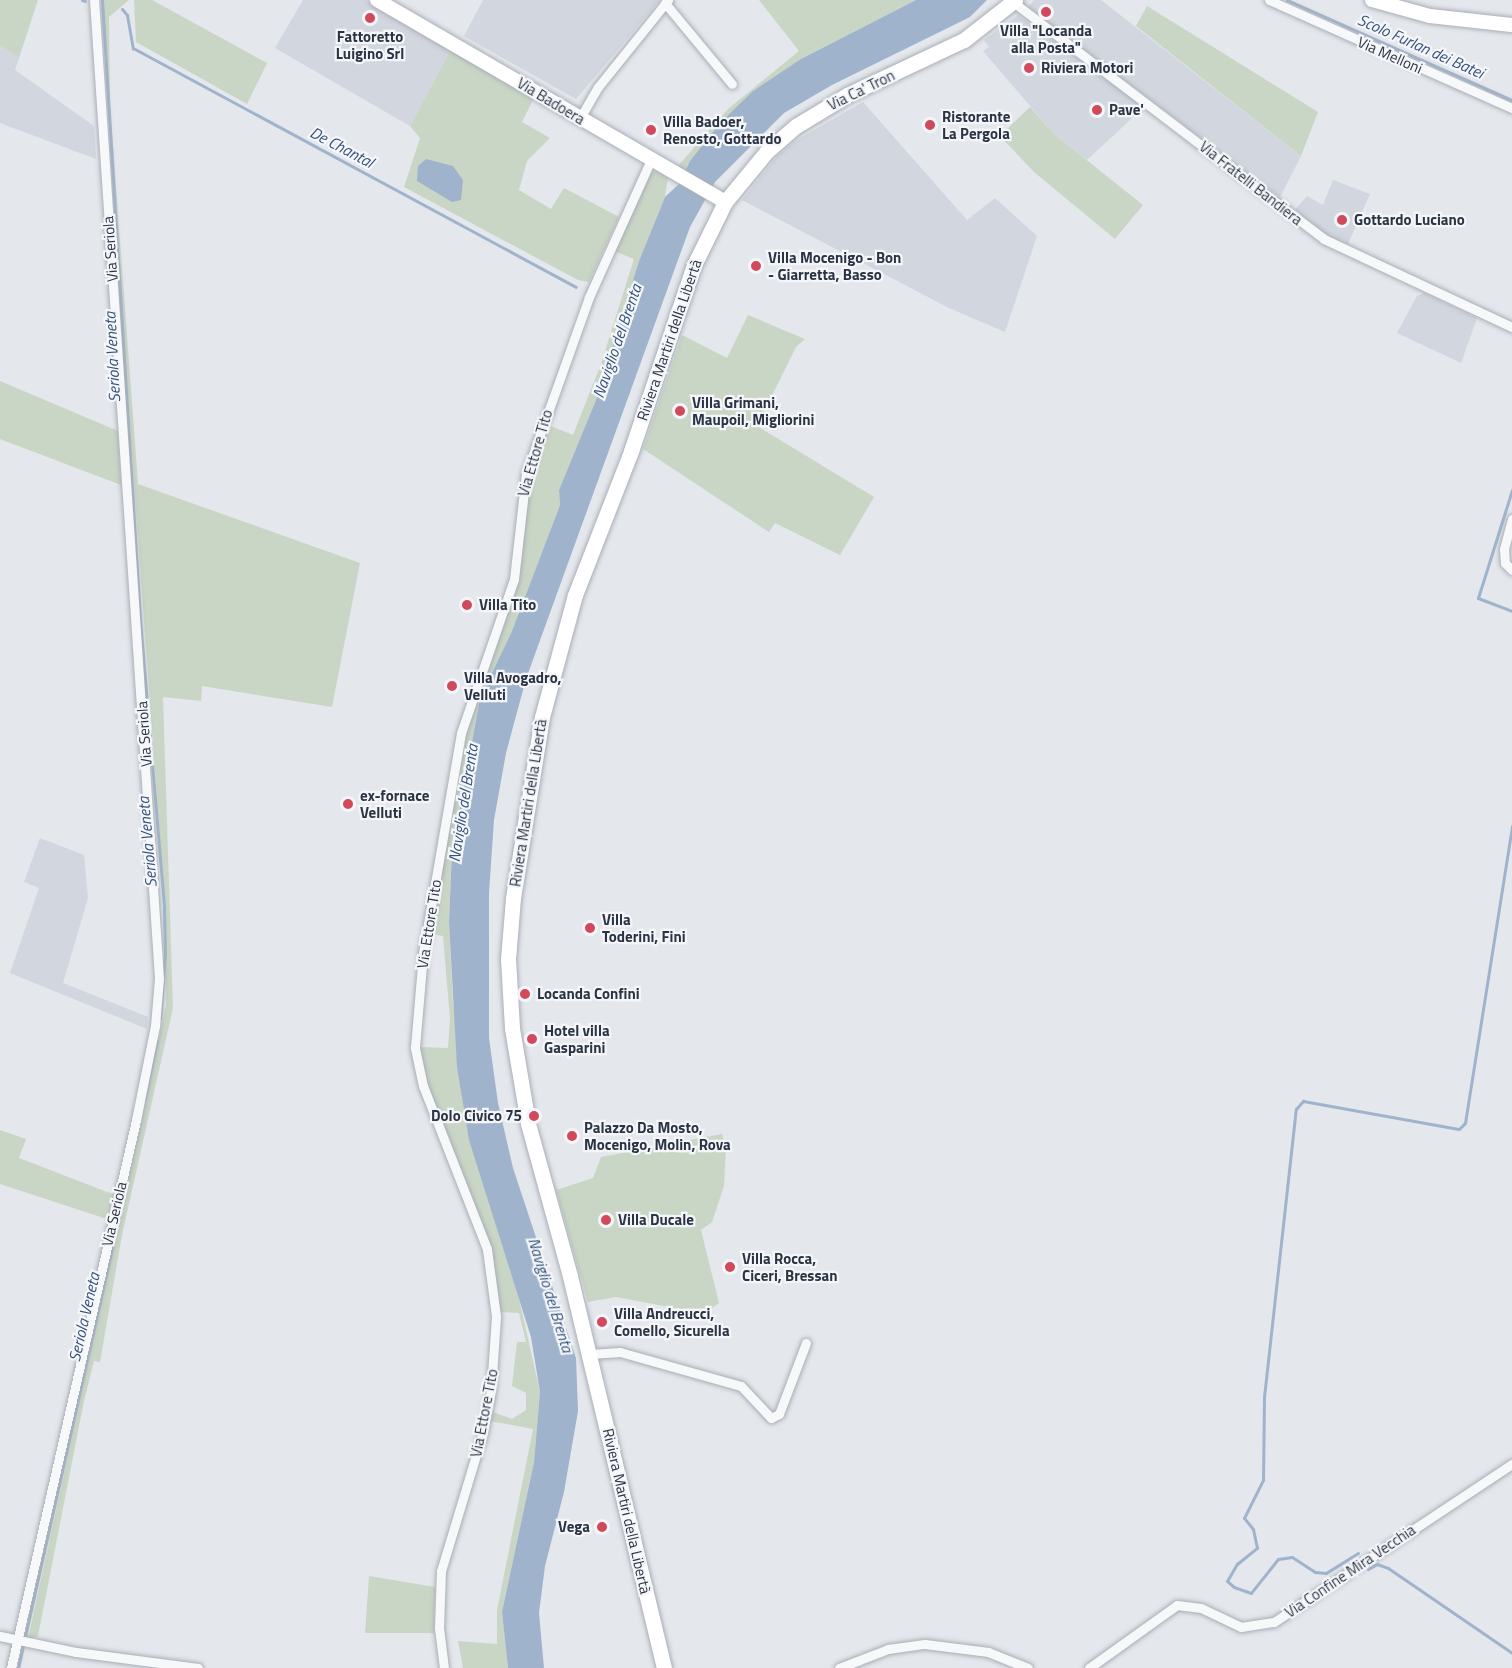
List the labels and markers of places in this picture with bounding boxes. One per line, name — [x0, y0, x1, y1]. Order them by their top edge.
marker: Villa "Locanda alla Posta" — [1039, 5, 1053, 19]
marker: Fattoretto Luigino Srl — [363, 11, 377, 25]
place label: Villa "Locanda alla Posta" — [1000, 21, 1092, 56]
place label: Fattoretto Luigino Srl — [336, 27, 404, 62]
place label: Riviera Motori — [1041, 59, 1133, 77]
marker: Riviera Motori — [1022, 61, 1036, 75]
place label: Pave' — [1109, 101, 1144, 119]
marker: Pave' — [1090, 103, 1104, 117]
place label: Ristorante La Pergola — [942, 107, 1010, 142]
place label: Villa Badoer, Renosto, Gottardo — [663, 112, 781, 147]
marker: Ristorante La Pergola — [923, 118, 937, 132]
marker: Villa Badoer, Renosto, Gottardo — [644, 123, 658, 137]
place label: Gottardo Luciano — [1354, 211, 1465, 229]
marker: Gottardo Luciano — [1335, 213, 1349, 227]
place label: Villa Mocenigo - Bon - Giarretta, Basso — [768, 248, 901, 283]
marker: Villa Mocenigo - Bon - Giarretta, Basso — [749, 259, 763, 273]
place label: Villa Grimani, Maupoil, Migliorini — [692, 393, 814, 428]
marker: Villa Grimani, Maupoil, Migliorini — [673, 404, 687, 418]
place label: Villa Tito — [479, 596, 536, 614]
marker: Villa Tito — [460, 598, 474, 612]
place label: Villa Avogadro, Velluti — [464, 668, 562, 703]
marker: Villa Avogadro, Velluti — [445, 679, 459, 693]
place label: ex-fornace Velluti — [360, 786, 429, 821]
marker: ex-fornace Velluti — [341, 797, 355, 811]
place label: Villa Toderini, Fini — [602, 910, 686, 945]
marker: Villa Toderini, Fini — [583, 921, 597, 935]
place label: Locanda Confini — [537, 985, 640, 1003]
marker: Locanda Confini — [518, 987, 532, 1001]
place label: Hotel villa Gasparini — [544, 1021, 610, 1056]
marker: Hotel villa Gasparini — [525, 1032, 539, 1046]
place label: Dolo Civico 75 — [431, 1107, 522, 1125]
marker: Dolo Civico 75 — [527, 1109, 541, 1123]
place label: Palazzo Da Mosto, Mocenigo, Molin, Rova — [584, 1118, 731, 1153]
marker: Palazzo Da Mosto, Mocenigo, Molin, Rova — [565, 1129, 579, 1143]
place label: Villa Ducale — [618, 1211, 694, 1229]
marker: Villa Ducale — [599, 1213, 613, 1227]
place label: Villa Rocca, Ciceri, Bressan — [742, 1249, 837, 1284]
marker: Villa Rocca, Ciceri, Bressan — [723, 1260, 737, 1274]
place label: Villa Andreucci, Comello, Sicurella — [614, 1304, 730, 1339]
marker: Villa Andreucci, Comello, Sicurella — [595, 1315, 609, 1329]
place label: Vega — [558, 1518, 590, 1536]
marker: Vega — [595, 1520, 609, 1534]

